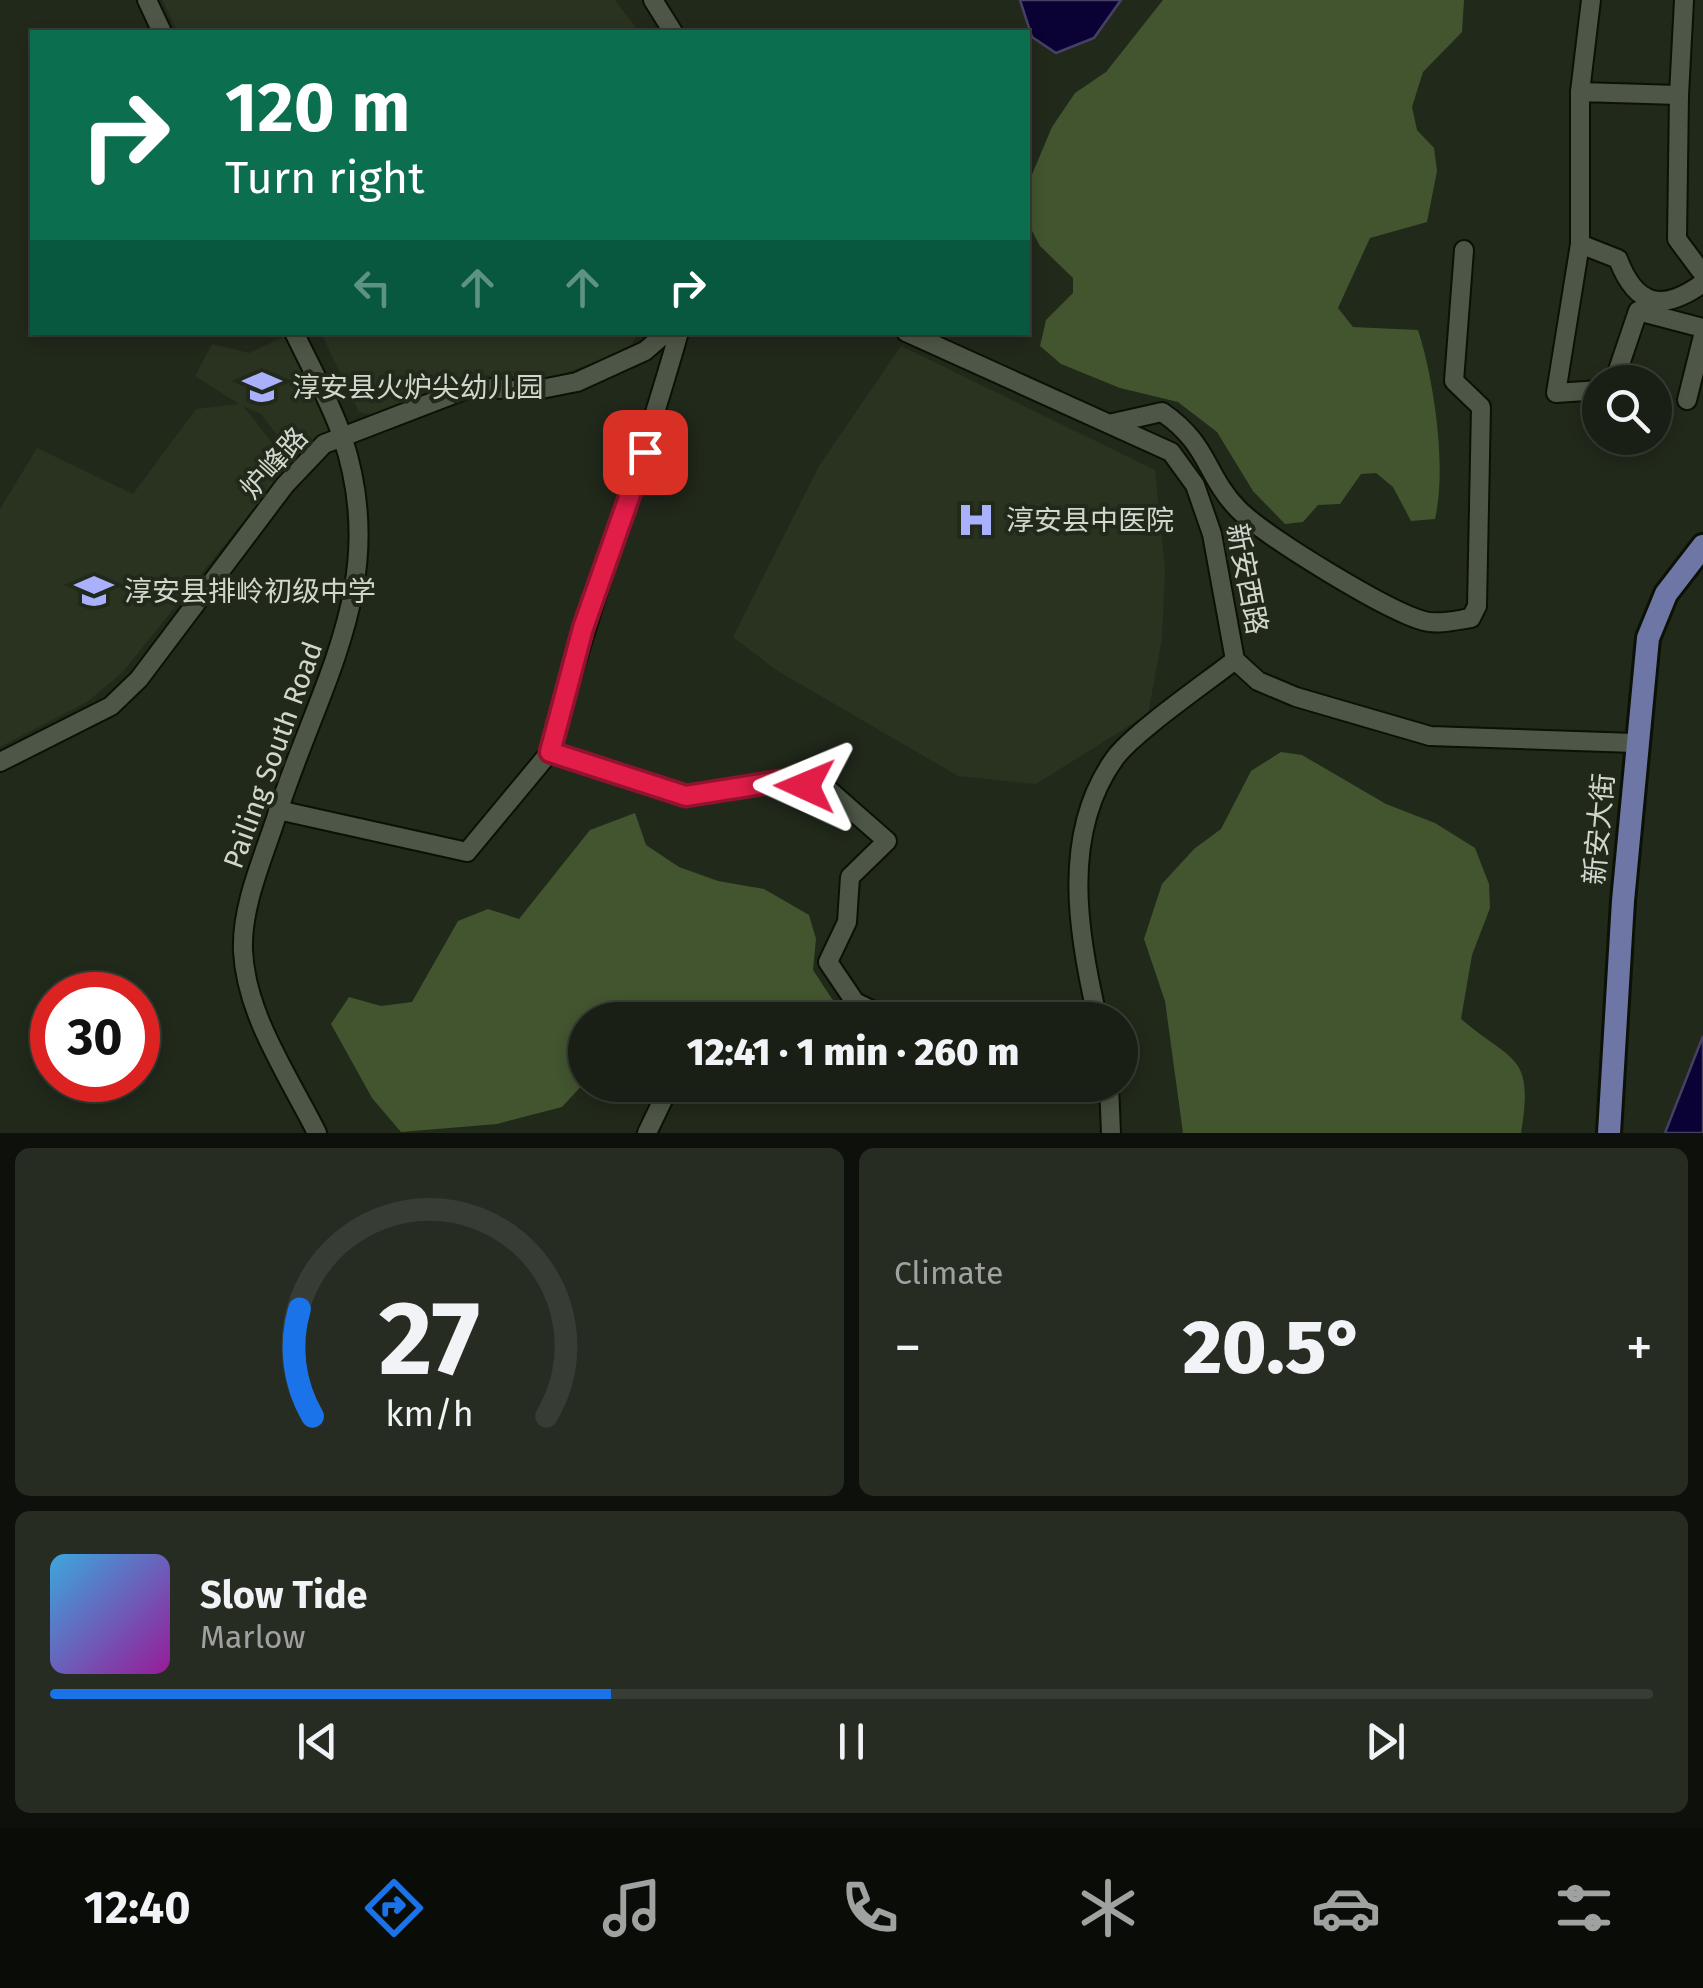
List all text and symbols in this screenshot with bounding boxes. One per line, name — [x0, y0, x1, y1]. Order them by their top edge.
text: 120 m — [225, 66, 410, 150]
icon: right — [60, 70, 190, 200]
text: Turn right — [225, 151, 424, 205]
icon: left — [345, 260, 400, 315]
icon: ahead — [450, 260, 505, 315]
icon: ahead — [555, 260, 610, 315]
icon: right — [660, 260, 715, 315]
map controls — [1582, 365, 1672, 455]
button: search — [1582, 365, 1672, 455]
school or university icon: 淳安县火炉尖幼儿园 — [241, 366, 283, 408]
place label: 淳安县火炉尖幼儿园 — [292, 371, 544, 404]
pin — [603, 410, 688, 495]
street label: 炉峰路 — [234, 421, 314, 505]
icon: arrive — [618, 425, 673, 480]
hospital icon: 淳安县中医院 — [955, 499, 997, 541]
place label: 淳安县中医院 — [1006, 504, 1174, 537]
street label: 新安西路 — [1220, 521, 1274, 637]
school or university icon: 淳安县排岭初级中学 — [73, 570, 115, 612]
place label: 淳安县排岭初级中学 — [124, 575, 376, 608]
street label: Pailing South Road — [217, 637, 329, 873]
position arrow — [753, 734, 857, 838]
street label: 新安大街 — [1578, 772, 1620, 886]
speed limit sign: 30 — [30, 972, 160, 1102]
text: 12:41 · 1 min · 260 m — [687, 1029, 1019, 1075]
text: Climate — [894, 1254, 1003, 1292]
text: 27 — [379, 1277, 480, 1402]
text: 20.5° — [1183, 1303, 1364, 1393]
text: − — [894, 1315, 922, 1381]
text: + — [1626, 1315, 1653, 1381]
text: km/h — [385, 1393, 474, 1435]
text: Slow Tide — [200, 1572, 368, 1618]
text: Marlow — [200, 1618, 306, 1656]
icon: previous — [290, 1714, 345, 1769]
icon: pause — [824, 1714, 879, 1769]
icon: next — [1358, 1714, 1413, 1769]
icon: directions — [359, 1873, 429, 1943]
icon: music — [597, 1873, 667, 1943]
icon: phone — [835, 1873, 905, 1943]
icon: climate — [1073, 1873, 1143, 1943]
icon: car — [1311, 1873, 1381, 1943]
icon: filters — [1549, 1873, 1619, 1943]
text: 12:40 — [84, 1881, 191, 1935]

